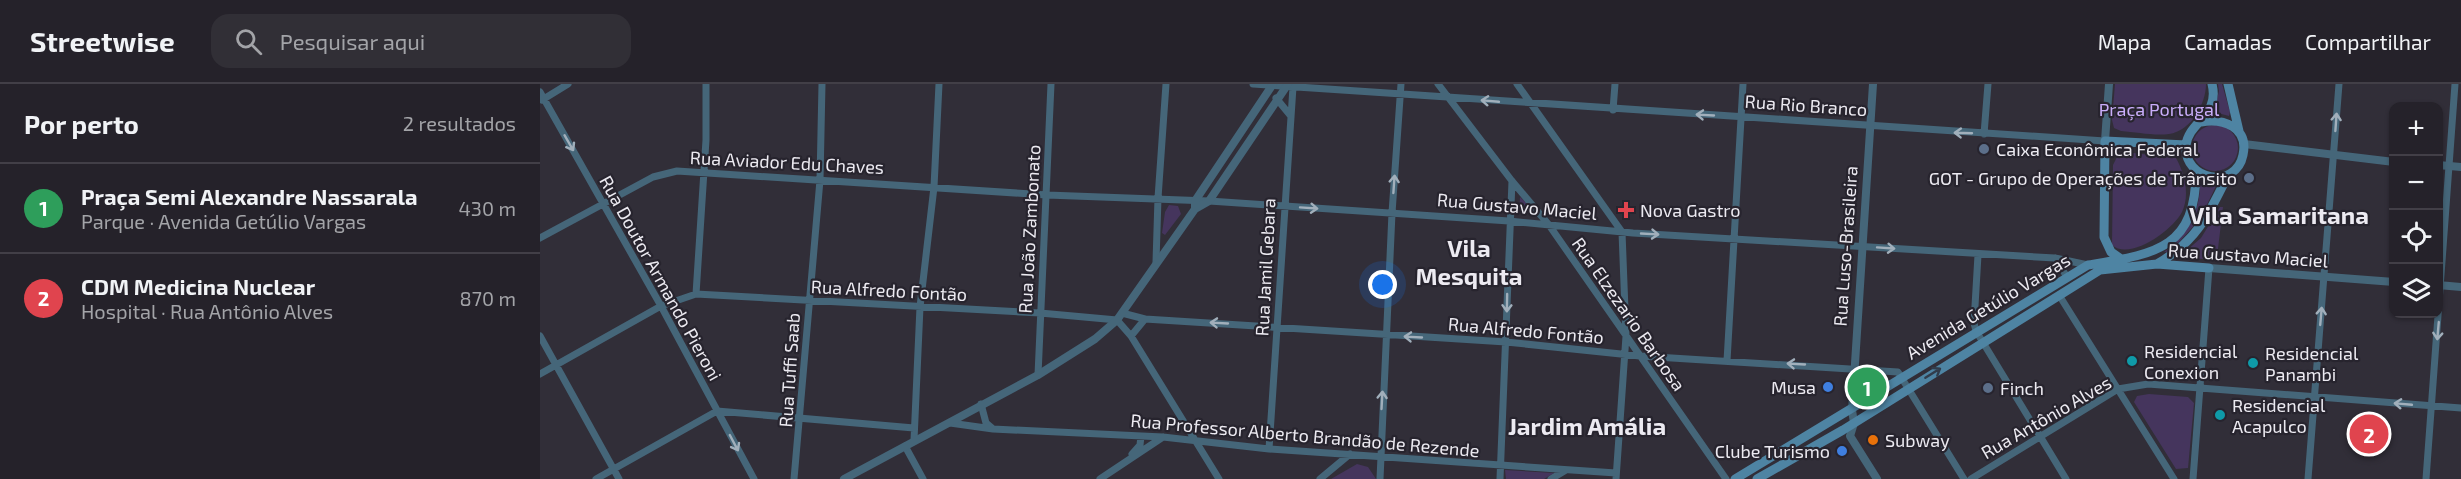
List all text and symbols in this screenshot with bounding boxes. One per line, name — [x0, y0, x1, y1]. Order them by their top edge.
search box — [211, 14, 631, 68]
text: Streetwise — [30, 24, 175, 58]
icon: search — [232, 25, 265, 58]
text: Pesquisar aqui — [280, 28, 425, 54]
text: Mapa — [2098, 29, 2151, 54]
text: Camadas — [2184, 29, 2272, 54]
text: Compartilhar — [2305, 29, 2431, 54]
street label: Rua Rio Branco — [1744, 90, 1868, 120]
one-way arrow — [1480, 95, 1500, 106]
park label: Praça Portugal — [2099, 98, 2220, 121]
map controls — [2389, 102, 2443, 318]
button: + — [2389, 102, 2443, 156]
text: Por perto — [24, 108, 139, 139]
one-way arrow — [1696, 109, 1716, 120]
text: 2 resultados — [403, 111, 516, 135]
one-way arrow — [2331, 112, 2342, 132]
one-way arrow — [1953, 128, 1973, 139]
one-way arrow — [563, 134, 575, 151]
place label: Caixa Econômica Federal — [1996, 138, 2199, 160]
marker: Caixa Econômica Federal — [1977, 142, 1991, 156]
street label: Rua João Zambonato — [1014, 144, 1044, 314]
street label: Rua Aviador Edu Chaves — [689, 146, 885, 178]
button: − — [2389, 156, 2443, 210]
street label: Rua Luso-Brasileira — [1828, 165, 1862, 327]
place label: GOT - Grupo de Operações de Trânsito — [1929, 167, 2237, 190]
marker: GOT - Grupo de Operações de Trânsito — [2242, 171, 2256, 185]
street label: Rua Doutor Armando Pieroni — [595, 172, 727, 384]
one-way arrow — [1389, 174, 1400, 194]
text: Praça Semi Alexandre Nassarala — [81, 183, 418, 209]
street label: Rua Gustavo Maciel — [1436, 188, 1598, 224]
text: 1 — [39, 196, 48, 220]
text: 430 m — [459, 196, 516, 220]
street label: Rua Jamil Gebara — [1250, 197, 1280, 337]
place label: Nova Gastro — [1640, 199, 1741, 221]
district label: Vila Samaritana — [2189, 200, 2369, 229]
marker: Nova Gastro — [1617, 201, 1635, 219]
one-way arrow — [1298, 202, 1318, 213]
text: Parque · Avenida Getúlio Vargas — [81, 209, 366, 233]
button: locate — [2389, 210, 2443, 264]
one-way arrow — [1639, 229, 1659, 240]
district label: Vila Mesquita — [1416, 233, 1522, 290]
street label: Rua Elzezario Barbosa — [1568, 233, 1690, 395]
street label: Rua Gustavo Maciel — [2167, 238, 2329, 272]
one-way arrow — [1876, 243, 1896, 254]
street label: Avenida Getúlio Vargas — [1902, 248, 2074, 364]
button: layers — [2389, 264, 2443, 318]
your location — [1368, 270, 1397, 299]
text: CDM Medicina Nuclear — [81, 273, 315, 299]
street label: Rua Alfredo Fontão — [810, 275, 968, 305]
text: 2 — [38, 286, 49, 310]
text: 870 m — [460, 286, 516, 310]
one-way arrow — [1501, 292, 1513, 312]
text: Hospital · Rua Antônio Alves — [81, 299, 333, 323]
one-way arrow — [2316, 307, 2327, 326]
street label: Rua Tuffi Saab — [774, 312, 804, 428]
street label: Rua Alfredo Fontão — [1447, 312, 1605, 348]
one-way arrow — [1209, 318, 1229, 329]
one-way arrow — [2432, 320, 2443, 340]
one-way arrow — [1404, 331, 1424, 342]
place label: Residencial Conexion — [2144, 340, 2238, 383]
place label: Residencial Panambi — [2265, 342, 2359, 385]
marker: Residencial Conexion — [2125, 354, 2139, 368]
marker: Residencial Panambi — [2246, 356, 2260, 370]
one-way arrow — [1786, 359, 1806, 370]
pin: 1 — [1848, 364, 1886, 410]
one-way arrow — [1924, 367, 1941, 379]
street label: Rua Antônio Alves — [1977, 371, 2115, 463]
place label: Musa — [1771, 376, 1816, 398]
place label: Finch — [2000, 377, 2044, 399]
marker: Musa — [1821, 380, 1835, 394]
marker: Finch — [1981, 381, 1995, 395]
one-way arrow — [1377, 390, 1388, 410]
place label: Residencial Acapulco — [2232, 394, 2326, 437]
one-way arrow — [2393, 398, 2413, 409]
marker: Residencial Acapulco — [2213, 408, 2227, 422]
street label: Rua Professor Alberto Brandão de Rezende — [1130, 409, 1480, 461]
district label: Jardim Amália — [1508, 411, 1666, 440]
pin: 2 — [2350, 412, 2388, 456]
place label: Subway — [1885, 429, 1950, 451]
marker: Subway — [1866, 433, 1880, 447]
one-way arrow — [728, 434, 740, 451]
place label: Clube Turismo — [1715, 440, 1830, 462]
marker: Clube Turismo — [1835, 444, 1849, 458]

